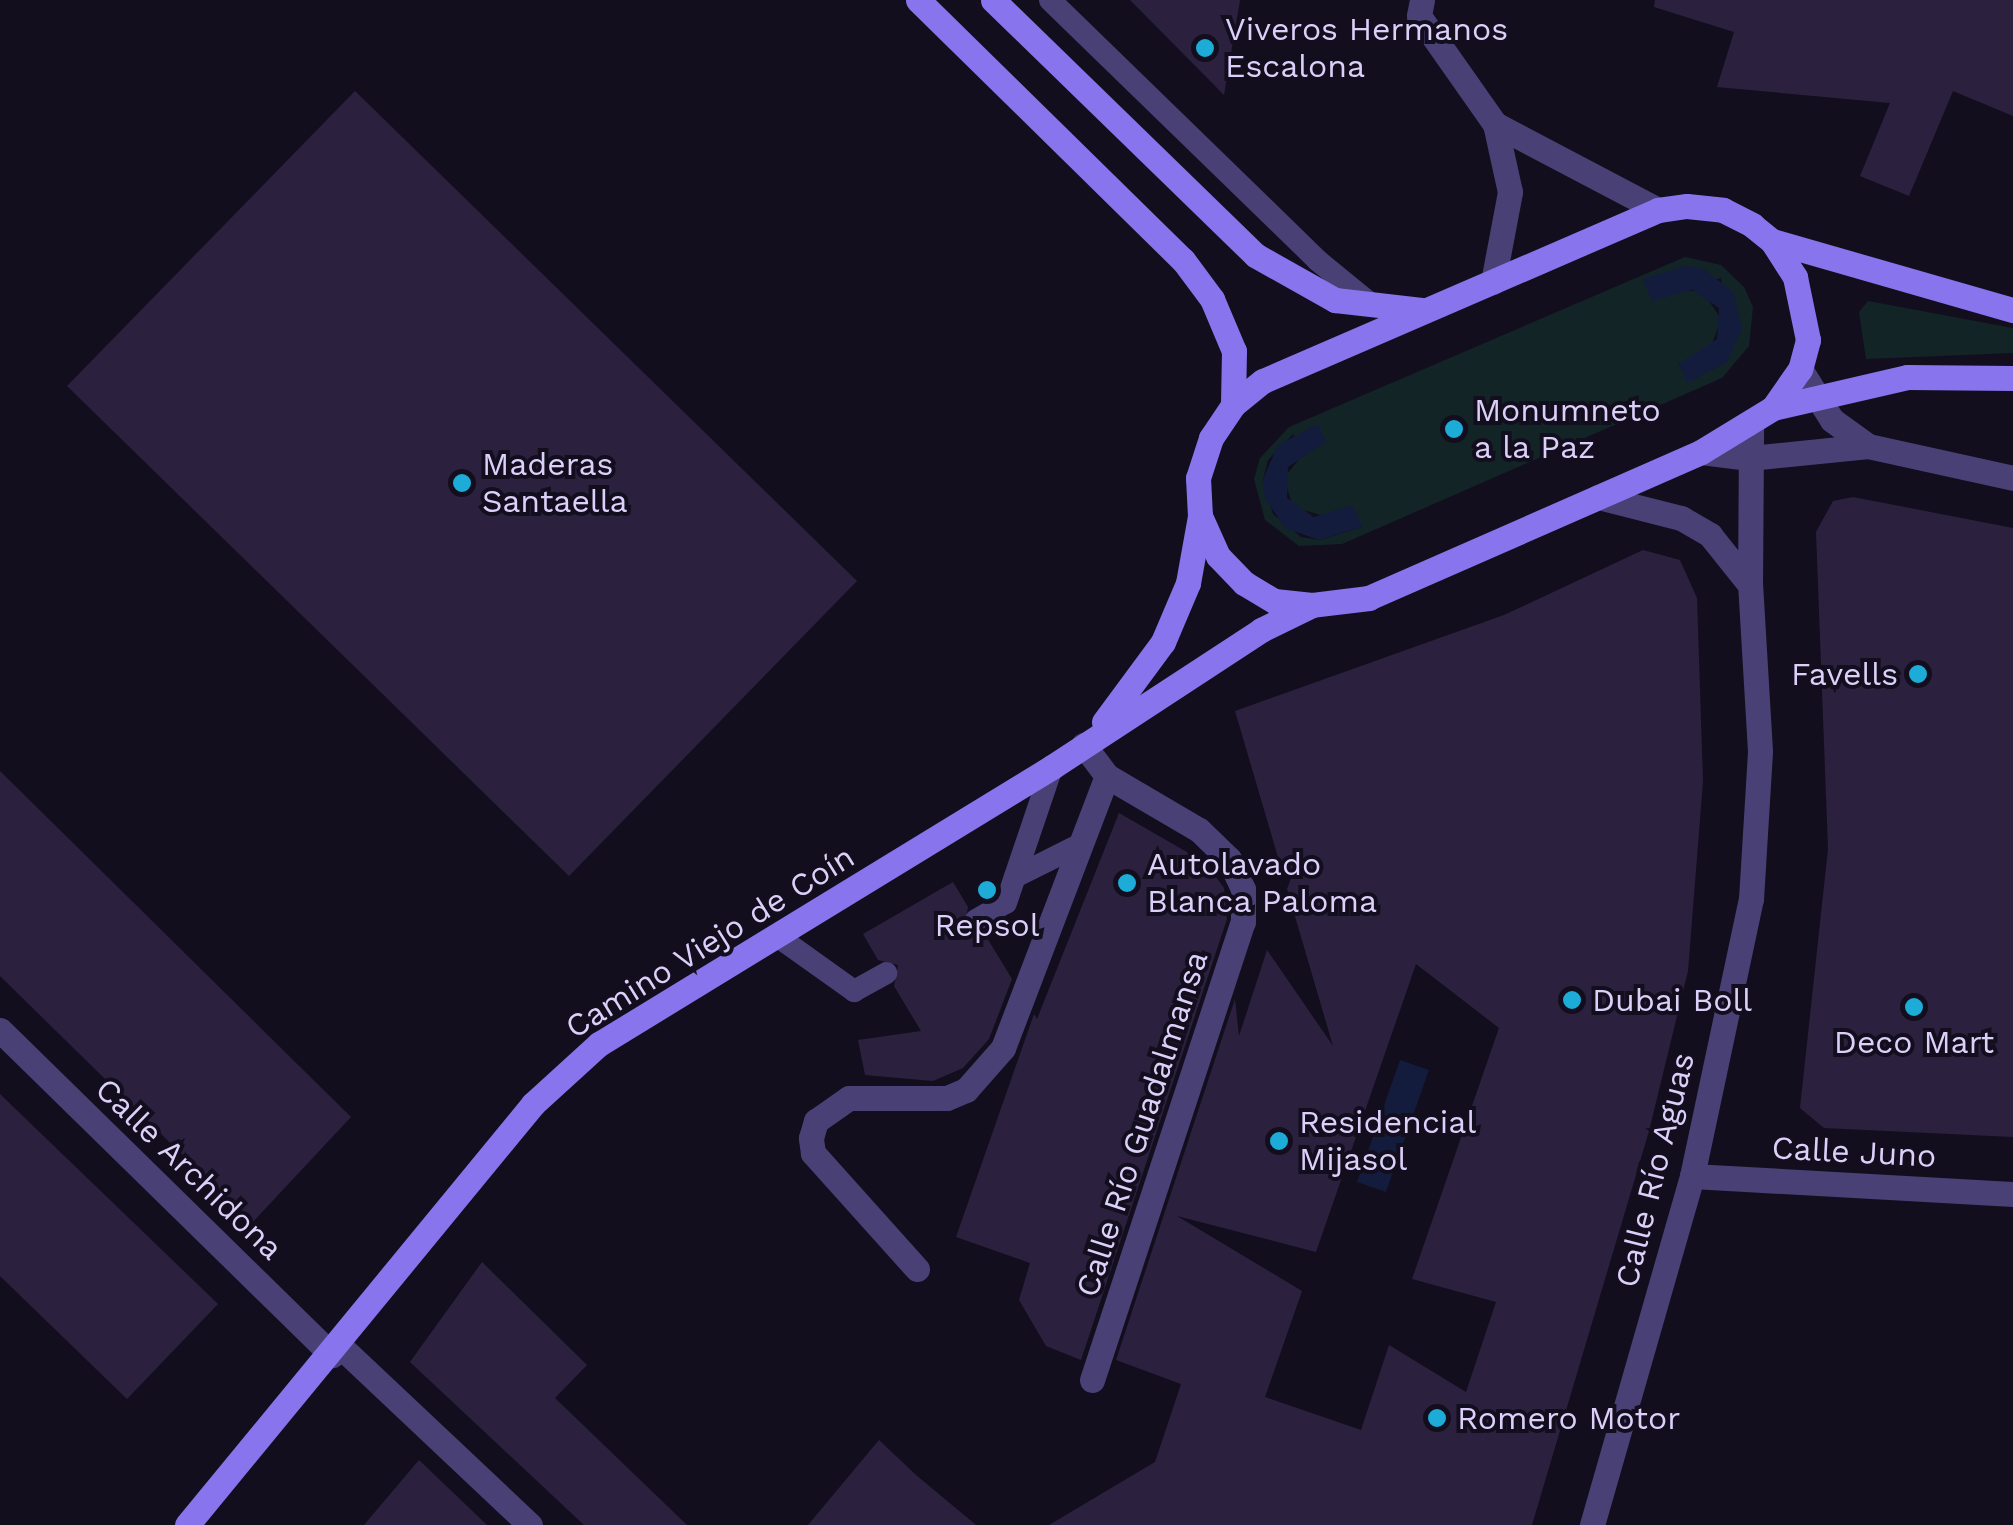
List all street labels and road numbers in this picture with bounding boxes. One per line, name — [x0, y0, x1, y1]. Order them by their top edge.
street label: Camino Viejo de Coín — [558, 837, 862, 1047]
street label: Calle Río Guadalmansa — [1068, 946, 1216, 1302]
street label: Calle Río Aguas — [1607, 1048, 1703, 1292]
street label: Calle Archidona — [87, 1070, 291, 1268]
street label: Calle Juno — [1770, 1128, 1938, 1176]

